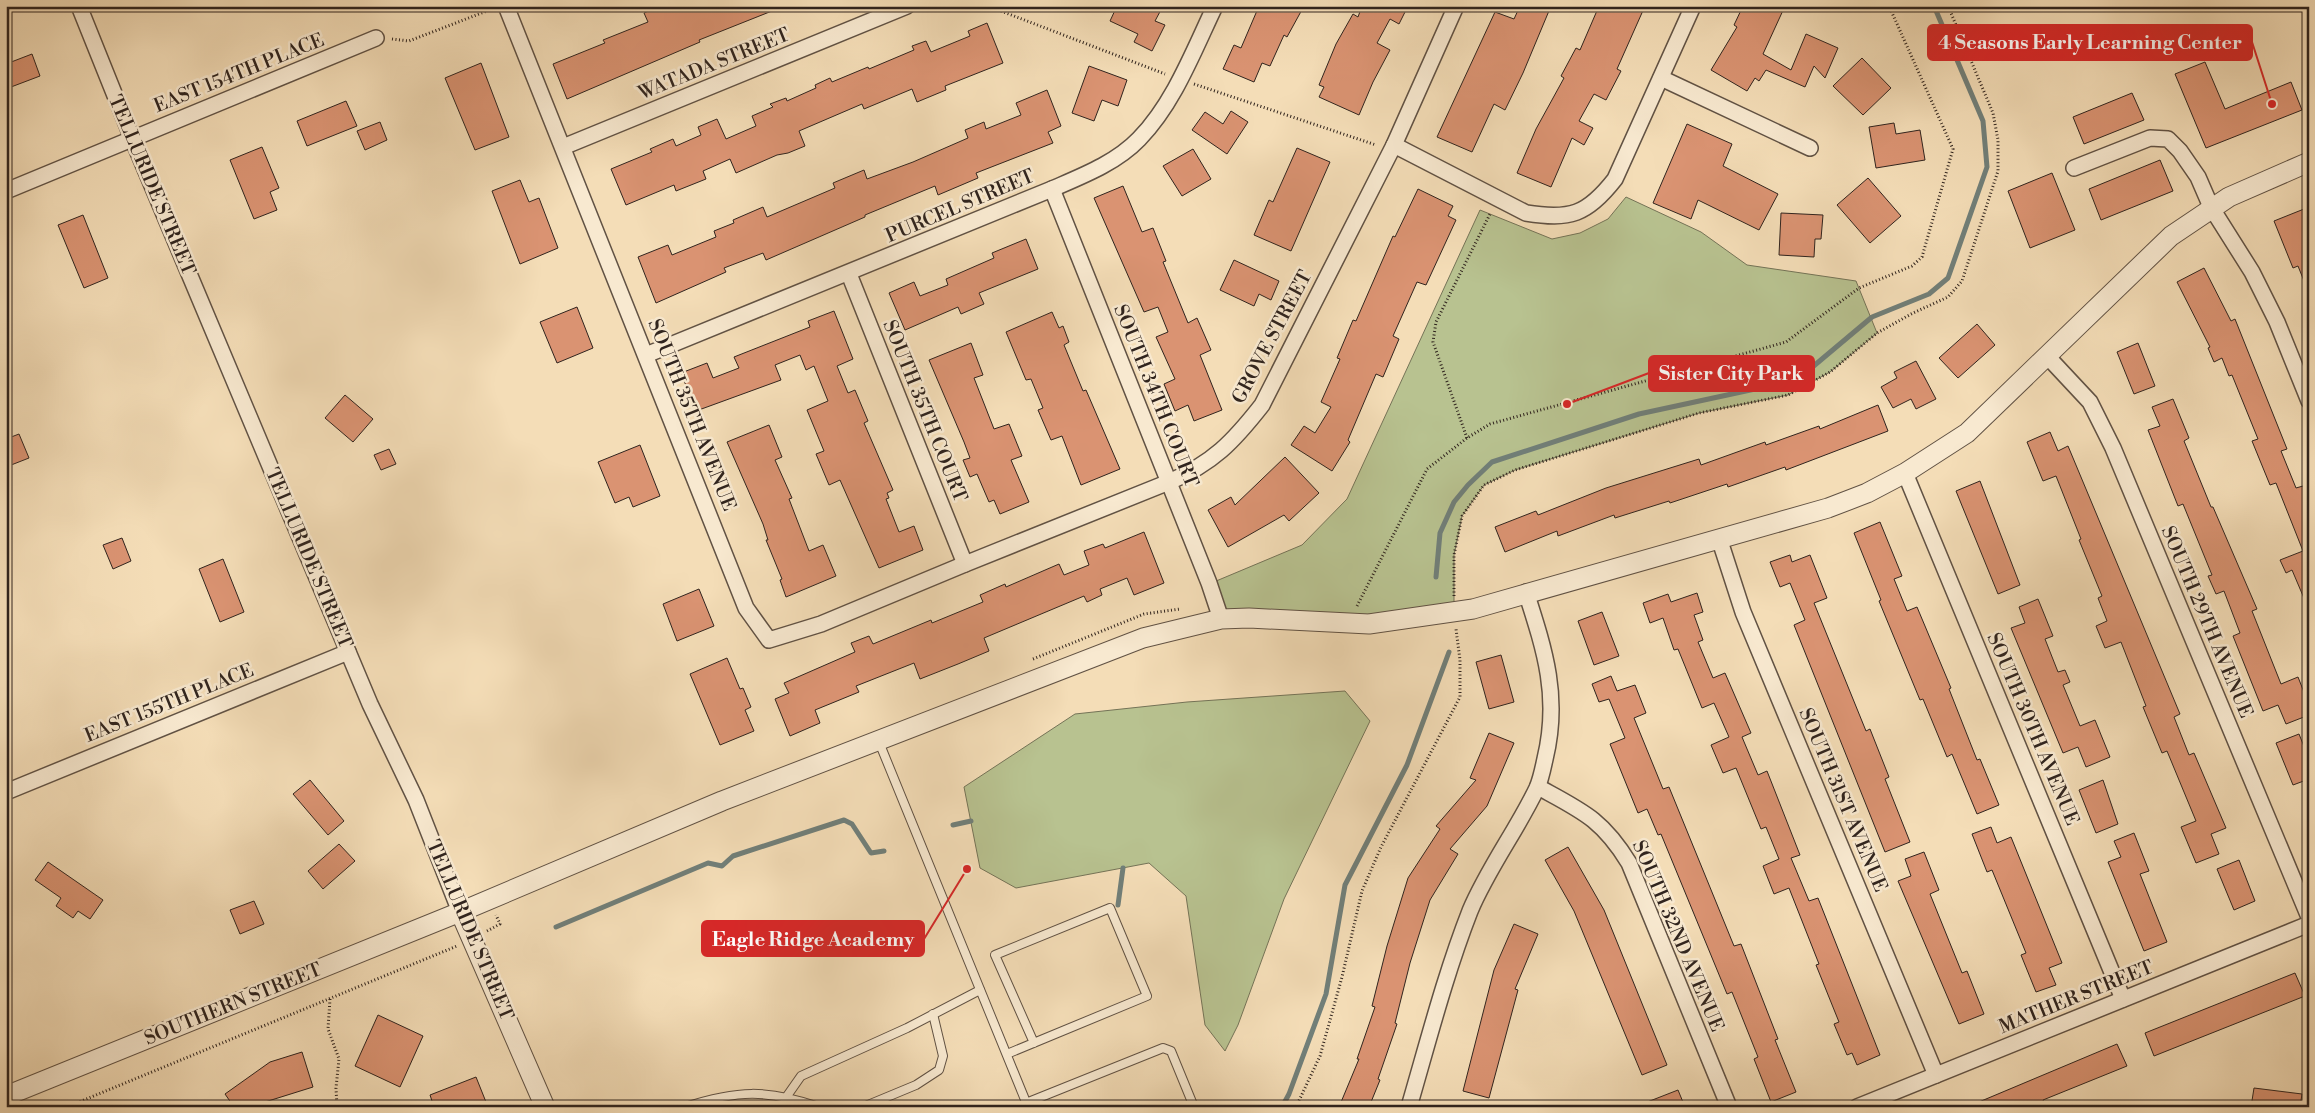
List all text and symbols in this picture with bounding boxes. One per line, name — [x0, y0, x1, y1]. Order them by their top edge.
street label: WATADA STREET — [634, 23, 793, 106]
callout: 4 Seasons Early Learning Center — [1928, 25, 2252, 60]
street label: EAST 154TH PLACE — [150, 28, 328, 118]
text: 4 Seasons Early Learning Center — [1938, 31, 2242, 56]
street label: TELLURIDE STREET — [103, 91, 201, 279]
street label: PURCEL STREET — [882, 164, 1038, 248]
street label: GROVE STREET — [1227, 266, 1317, 408]
street label: SOUTH 34TH COURT — [1108, 301, 1204, 491]
street label: SOUTH 35TH AVENUE — [643, 316, 741, 514]
street label: SOUTH 35TH COURT — [878, 316, 972, 506]
callout: Sister City Park — [1649, 356, 1814, 391]
text: Sister City Park — [1659, 362, 1804, 387]
street label: TELLURIDE STREET — [260, 464, 358, 652]
street label: SOUTH 29TH AVENUE — [2156, 522, 2258, 722]
street label: SOUTH 30TH AVENUE — [1982, 629, 2084, 829]
street label: EAST 155TH PLACE — [81, 658, 257, 748]
street label: SOUTH 31ST AVENUE — [1793, 704, 1893, 896]
street label: TELLURIDE STREET — [421, 836, 519, 1024]
street label: SOUTH 32ND AVENUE — [1627, 837, 1729, 1035]
callout: Eagle Ridge Academy — [702, 921, 924, 956]
text: Eagle Ridge Academy — [712, 928, 915, 953]
street label: MATHER STREET — [1995, 955, 2157, 1039]
street label: SOUTHERN STREET — [141, 957, 325, 1051]

